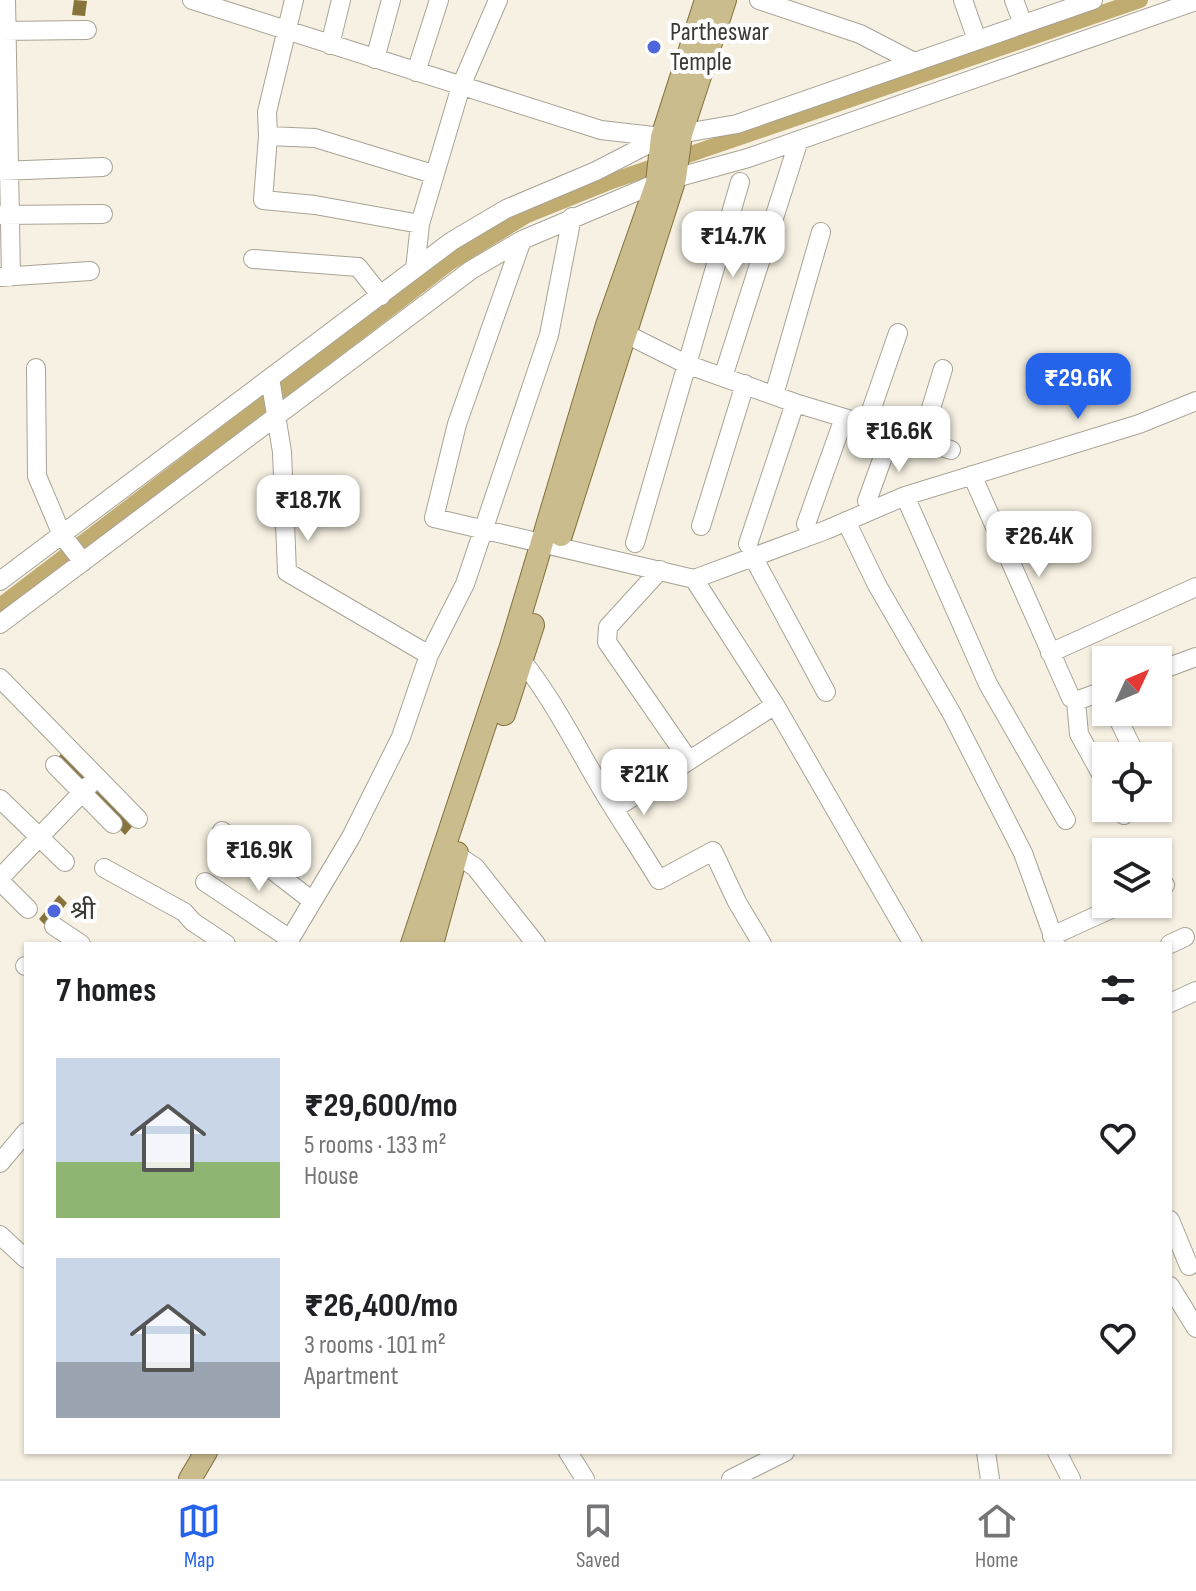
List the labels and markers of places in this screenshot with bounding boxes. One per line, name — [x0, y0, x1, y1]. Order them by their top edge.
place label: Partheswar Temple — [670, 17, 770, 78]
marker: Partheswar Temple — [645, 38, 663, 56]
pin: ₹14.7K — [668, 211, 798, 279]
pin: ₹29.6K — [1013, 353, 1143, 421]
pin: ₹16.6K — [834, 406, 964, 474]
pin: ₹18.7K — [243, 475, 373, 543]
pin: ₹26.4K — [974, 511, 1104, 579]
pin: ₹21K — [597, 749, 691, 817]
pin: ₹16.9K — [194, 825, 324, 893]
place label: श्री — [70, 896, 96, 927]
marker: श्री — [45, 902, 63, 920]

